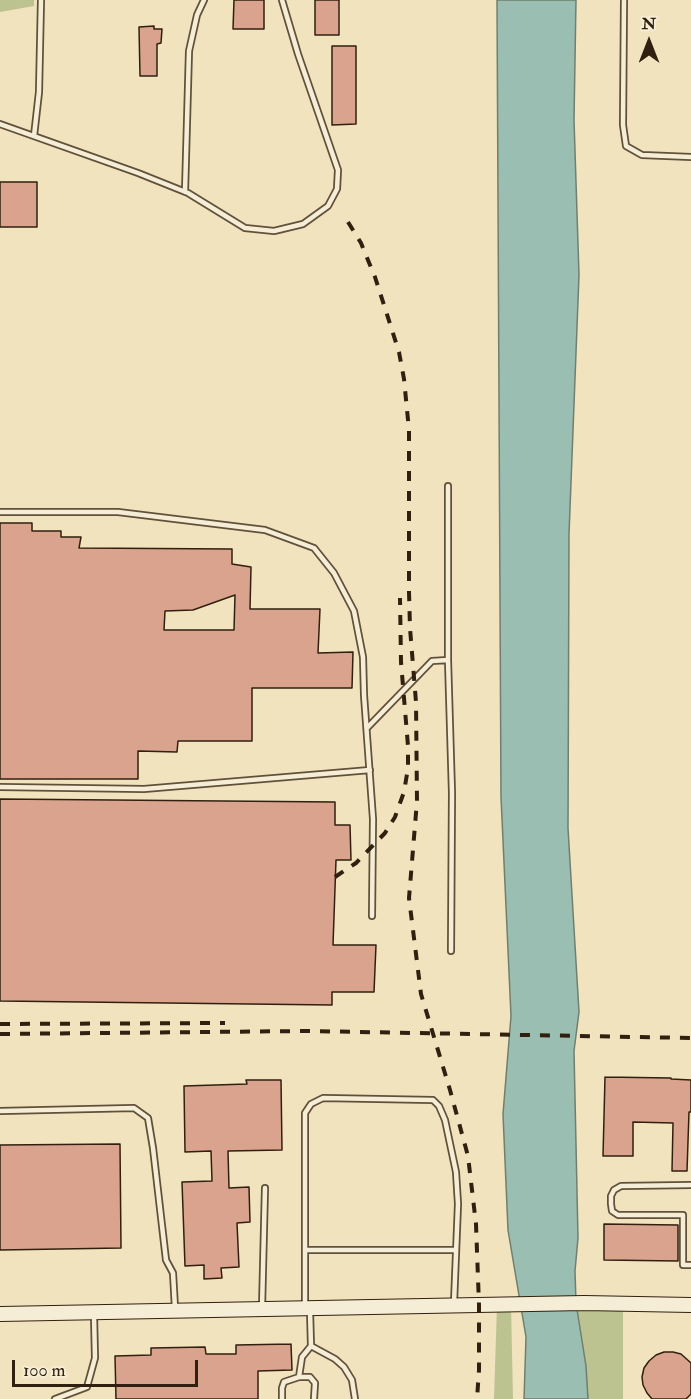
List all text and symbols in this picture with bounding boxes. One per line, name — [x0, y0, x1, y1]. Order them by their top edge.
north arrow — [619, 12, 679, 72]
text: N — [642, 14, 656, 34]
scale bar — [15, 1348, 201, 1386]
text: 100 m — [23, 1359, 66, 1382]

